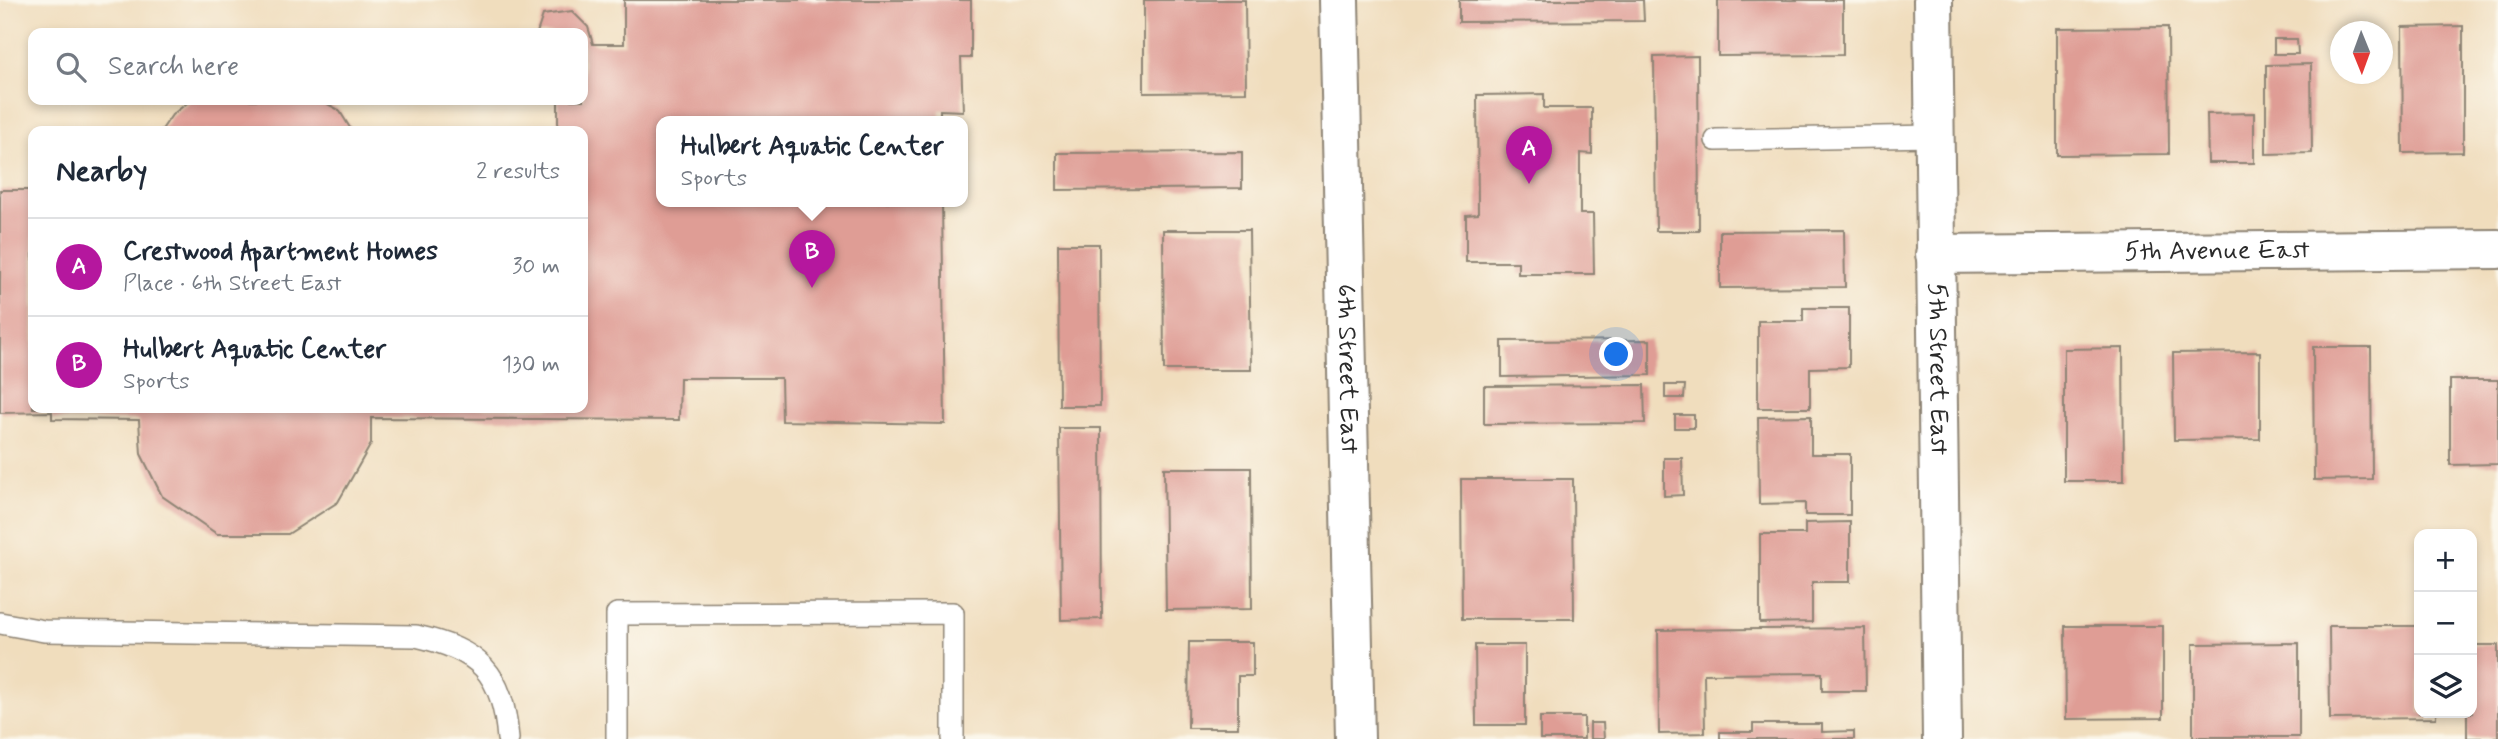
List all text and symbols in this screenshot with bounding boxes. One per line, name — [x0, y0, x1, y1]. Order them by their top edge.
north arrow — [2330, 21, 2393, 84]
search box — [28, 28, 588, 105]
icon: search — [52, 48, 90, 86]
text: Search here — [108, 50, 239, 84]
popup — [656, 116, 968, 207]
pin: A — [1506, 126, 1552, 184]
text: Hulbert Aquatic Center — [680, 130, 944, 164]
text: Nearby — [56, 152, 147, 191]
text: 2 results — [476, 157, 560, 187]
text: Sports — [680, 164, 747, 194]
pin: B — [789, 230, 835, 288]
street label: 5th Avenue East — [2124, 234, 2310, 269]
text: Crestwood Apartment Homes — [123, 235, 438, 269]
text: A — [71, 252, 87, 282]
text: 30 m — [512, 252, 560, 282]
text: Place · 6th Street East — [123, 269, 342, 299]
street label: 5th Street East — [1919, 283, 1956, 455]
street label: 6th Street East — [1328, 284, 1366, 454]
text: Hulbert Aquatic Center — [123, 333, 386, 367]
your location — [1599, 337, 1633, 371]
text: B — [72, 350, 86, 380]
text: 130 m — [502, 350, 560, 380]
text: Sports — [123, 367, 190, 397]
map controls — [2414, 529, 2477, 718]
button: + — [2414, 529, 2477, 592]
button: − — [2414, 592, 2477, 655]
button: layers — [2414, 655, 2477, 718]

